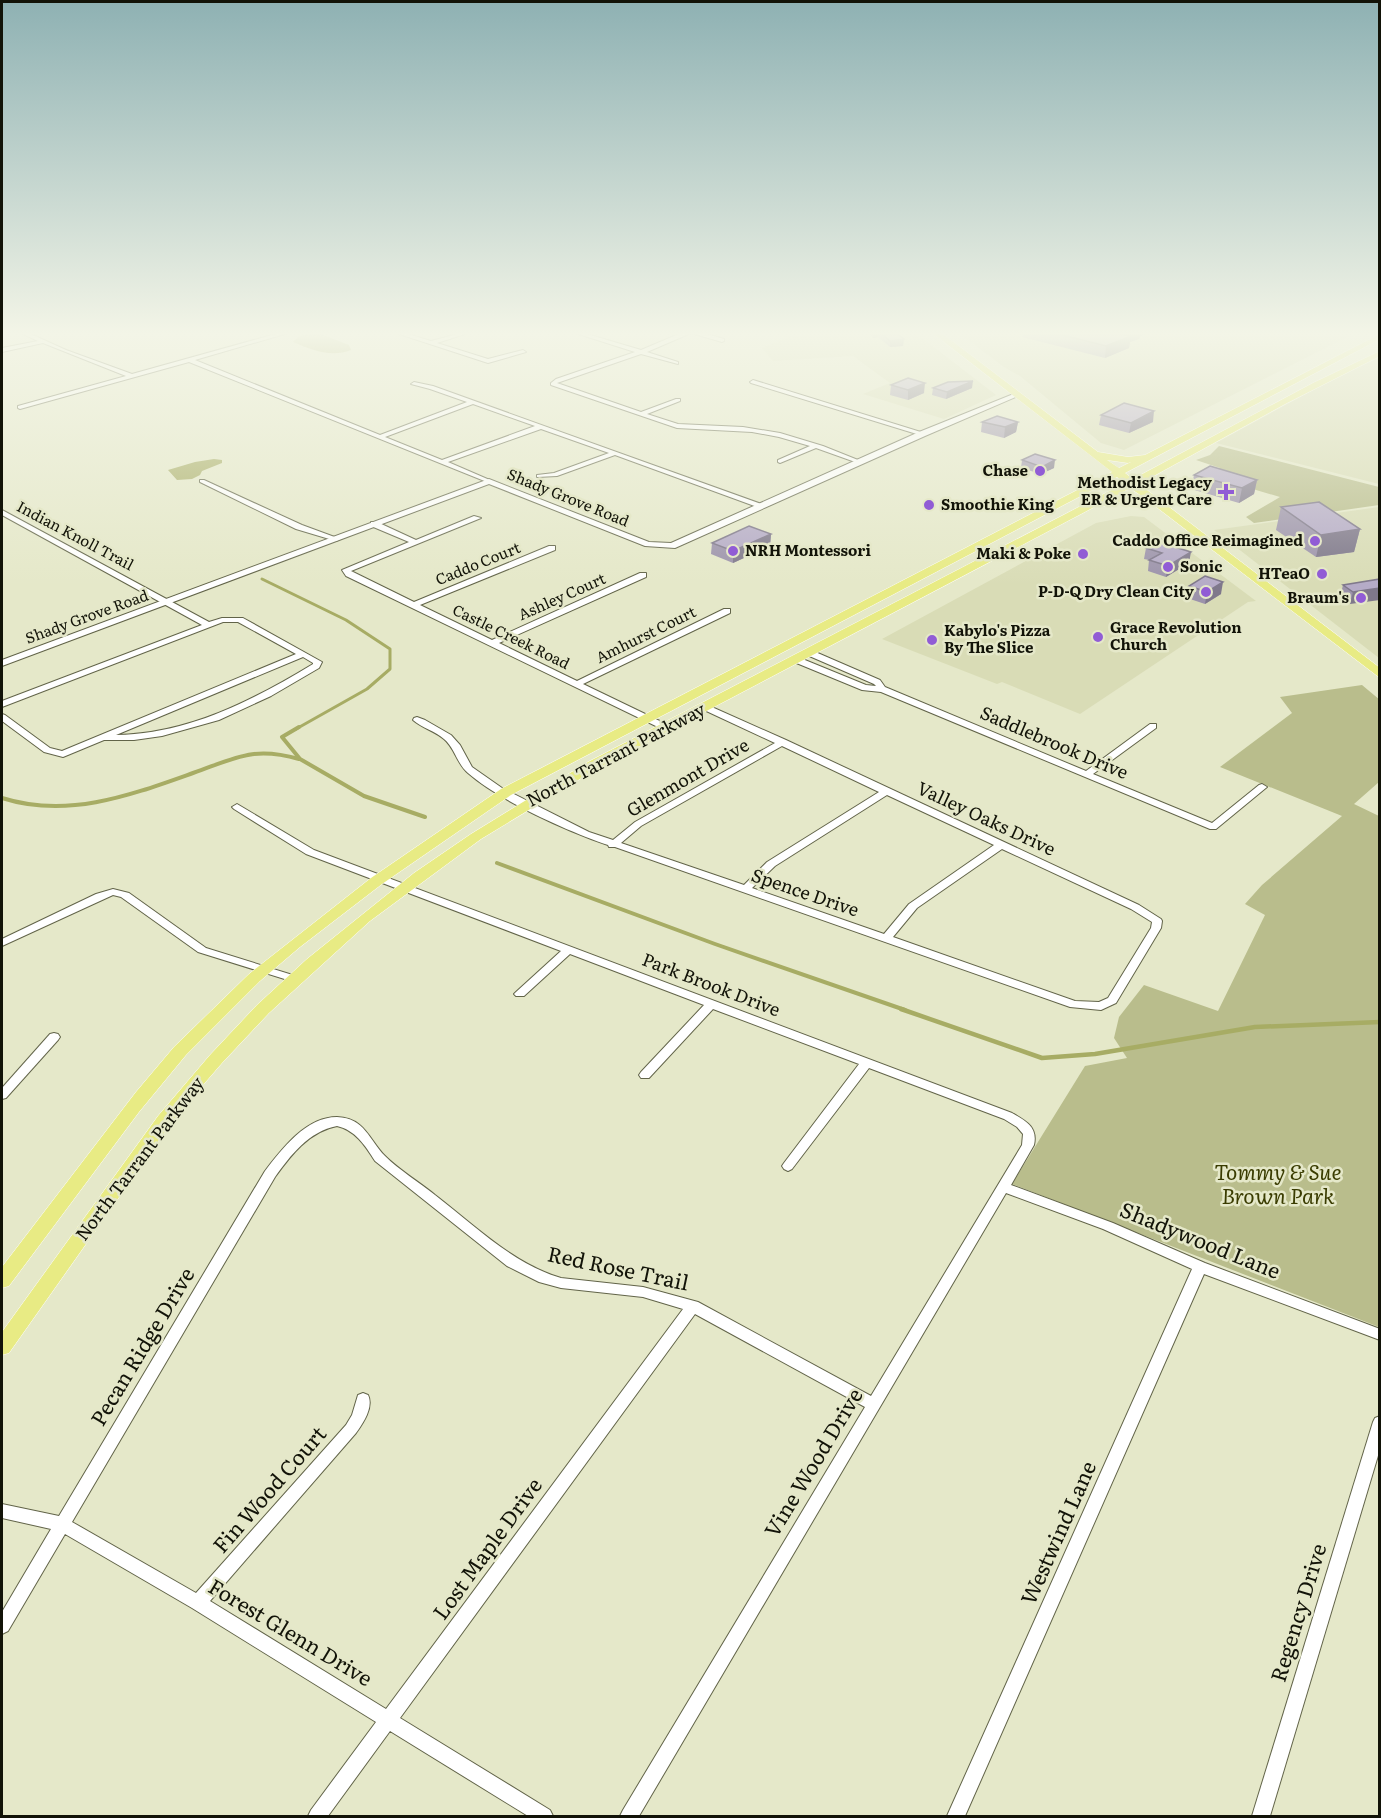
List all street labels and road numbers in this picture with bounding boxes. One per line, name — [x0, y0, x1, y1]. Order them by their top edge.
street label: Shady Grove Road — [504, 462, 633, 532]
street label: Indian Knoll Trail — [13, 494, 138, 575]
street label: Caddo Court — [431, 535, 523, 590]
street label: Ashley Court — [514, 566, 609, 625]
street label: Shady Grove Road — [22, 583, 151, 649]
street label: Castle Creek Road — [449, 597, 574, 674]
street label: Amhurst Court — [591, 599, 699, 668]
street label: North Tarrant Parkway — [521, 695, 710, 812]
street label: Saddlebrook Drive — [976, 698, 1133, 785]
street label: Glenmont Drive — [621, 731, 754, 823]
street label: Valley Oaks Drive — [913, 774, 1060, 862]
street label: Spence Drive — [748, 861, 863, 923]
street label: Park Brook Drive — [639, 945, 785, 1022]
street label: North Tarrant Parkway — [68, 1070, 210, 1246]
street label: Shadywood Lane — [1116, 1192, 1286, 1285]
street label: Red Rose Trail — [545, 1236, 692, 1297]
street label: Pecan Ridge Drive — [81, 1261, 201, 1431]
street label: Vine Wood Drive — [755, 1381, 869, 1542]
street label: Fin Wood Court — [204, 1418, 332, 1559]
street label: Westwind Lane — [1011, 1455, 1102, 1609]
street label: Lost Maple Drive — [424, 1470, 548, 1625]
street label: Regency Drive — [1261, 1539, 1332, 1685]
street label: Forest Glenn Drive — [203, 1569, 379, 1692]

